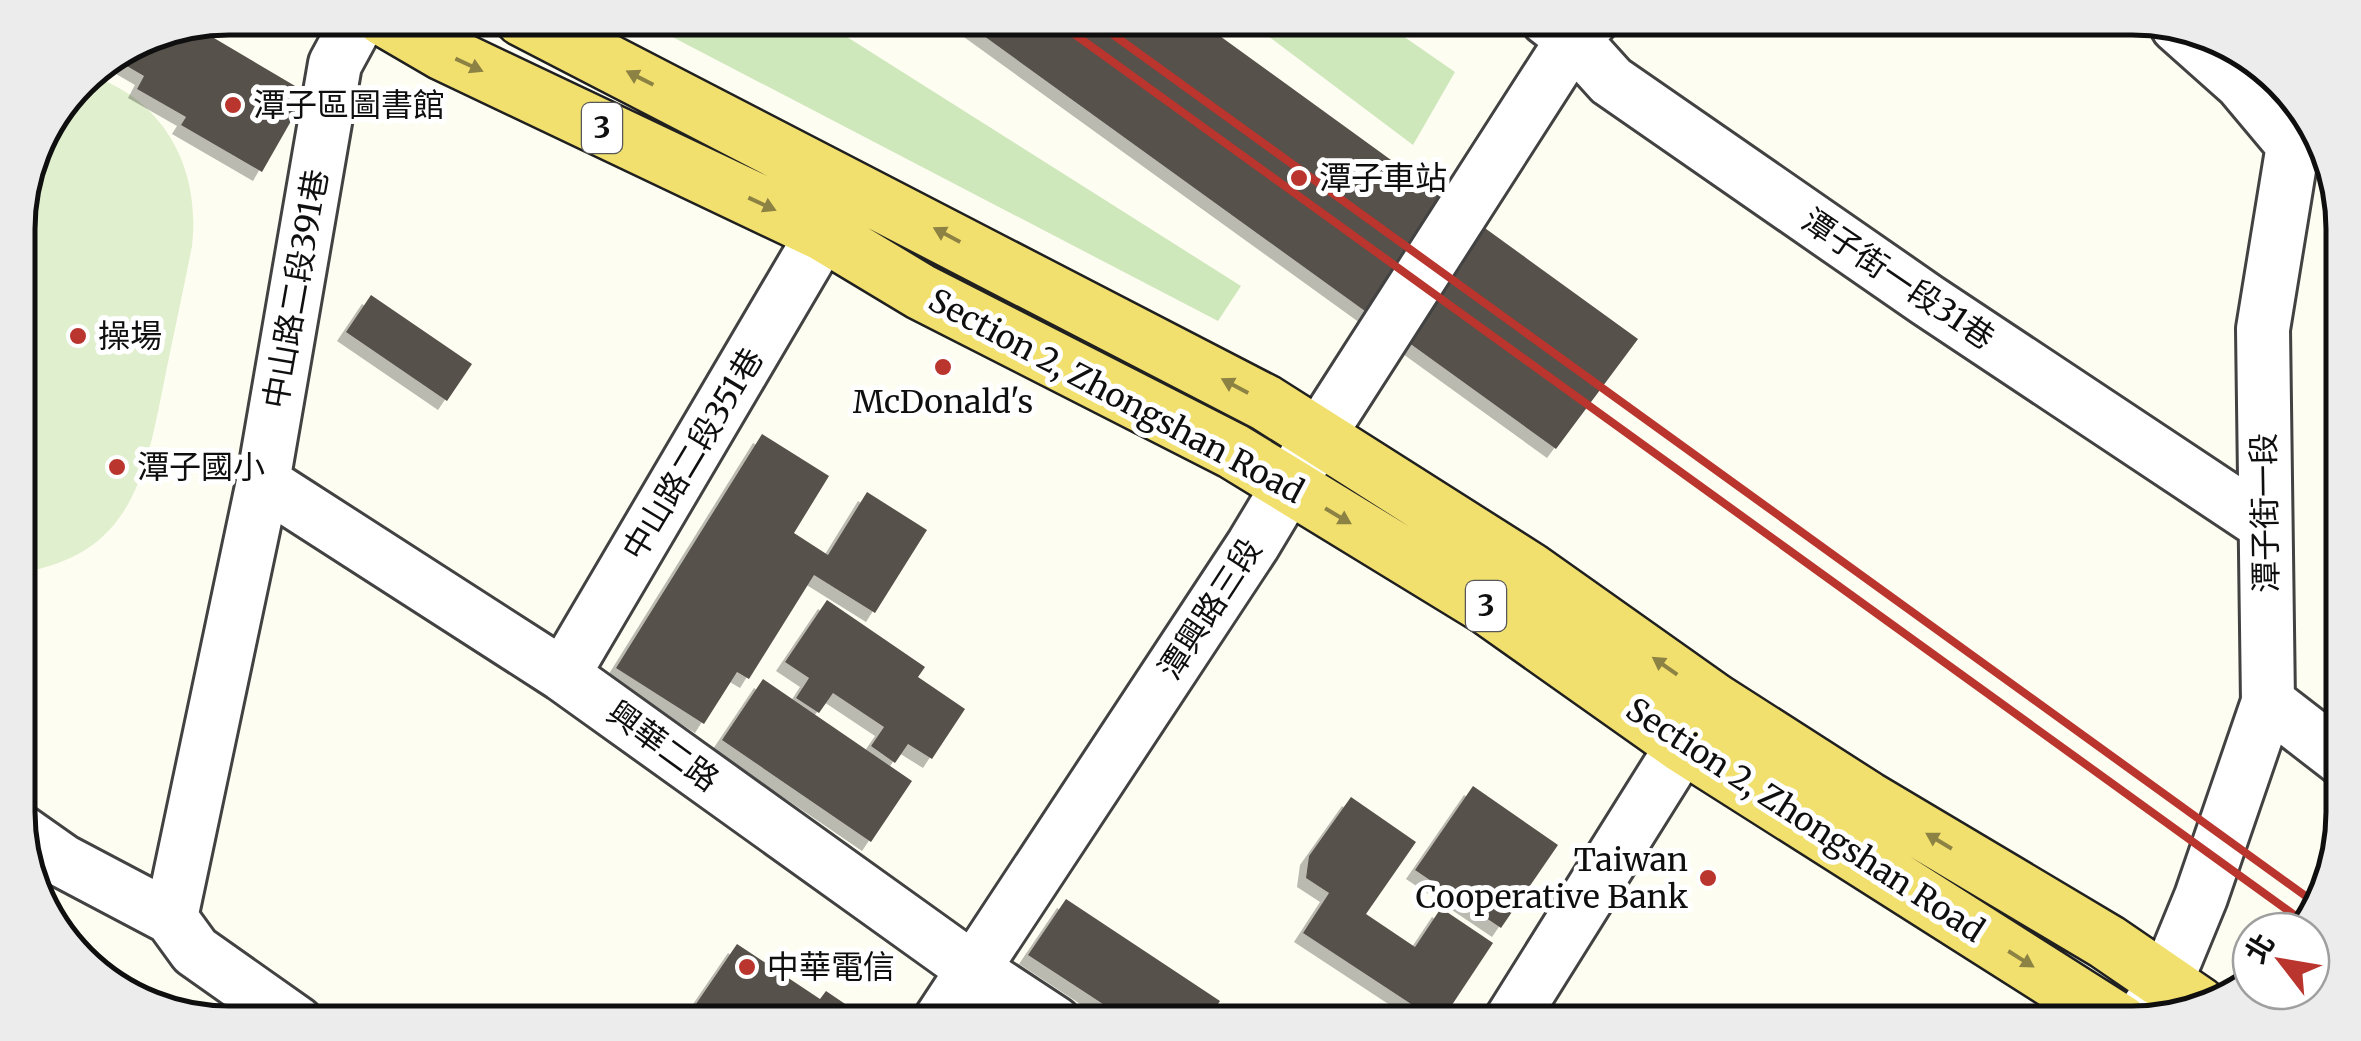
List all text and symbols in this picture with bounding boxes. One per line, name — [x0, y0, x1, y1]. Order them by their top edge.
one-way arrow — [455, 56, 484, 73]
one-way arrow — [626, 70, 655, 87]
place label: 潭子區圖書館 — [253, 85, 445, 125]
marker: 潭子區圖書館 — [222, 94, 244, 116]
road number: 3 — [582, 103, 622, 153]
place label: 潭子車站 — [1319, 158, 1447, 198]
street label: 中山路二段391巷 — [255, 166, 337, 412]
marker: 潭子車站 — [1288, 167, 1310, 189]
one-way arrow — [748, 196, 777, 213]
street label: 潭子街一段31巷 — [1794, 200, 2002, 358]
one-way arrow — [933, 227, 961, 244]
street label: Section 2, Zhongshan Road — [922, 280, 1310, 512]
place label: 操場 — [98, 316, 162, 356]
marker: 操場 — [67, 325, 89, 347]
street label: 中山路二段351巷 — [614, 341, 772, 567]
marker: McDonald's — [932, 356, 954, 378]
one-way arrow — [1220, 378, 1249, 395]
place label: McDonald's — [853, 382, 1033, 422]
street label: 潭子街一段 — [2244, 433, 2286, 593]
place label: 潭子國小 — [137, 447, 265, 487]
marker: 潭子國小 — [106, 456, 128, 478]
one-way arrow — [1324, 507, 1352, 524]
street label: 潭興路三段 — [1150, 531, 1270, 687]
road number: 3 — [1466, 581, 1506, 631]
one-way arrow — [1652, 657, 1678, 677]
street label: Section 2, Zhongshan Road — [1618, 689, 1992, 951]
street label: 興華二路 — [599, 692, 727, 800]
one-way arrow — [1925, 833, 1953, 850]
place label: Taiwan Cooperative Bank — [1415, 840, 1689, 917]
marker: Taiwan Cooperative Bank — [1697, 867, 1719, 889]
north arrow — [2231, 911, 2331, 1011]
text: 北 — [2237, 927, 2282, 969]
place label: 中華電信 — [767, 947, 895, 987]
one-way arrow — [2007, 950, 2035, 968]
marker: 中華電信 — [736, 956, 758, 978]

